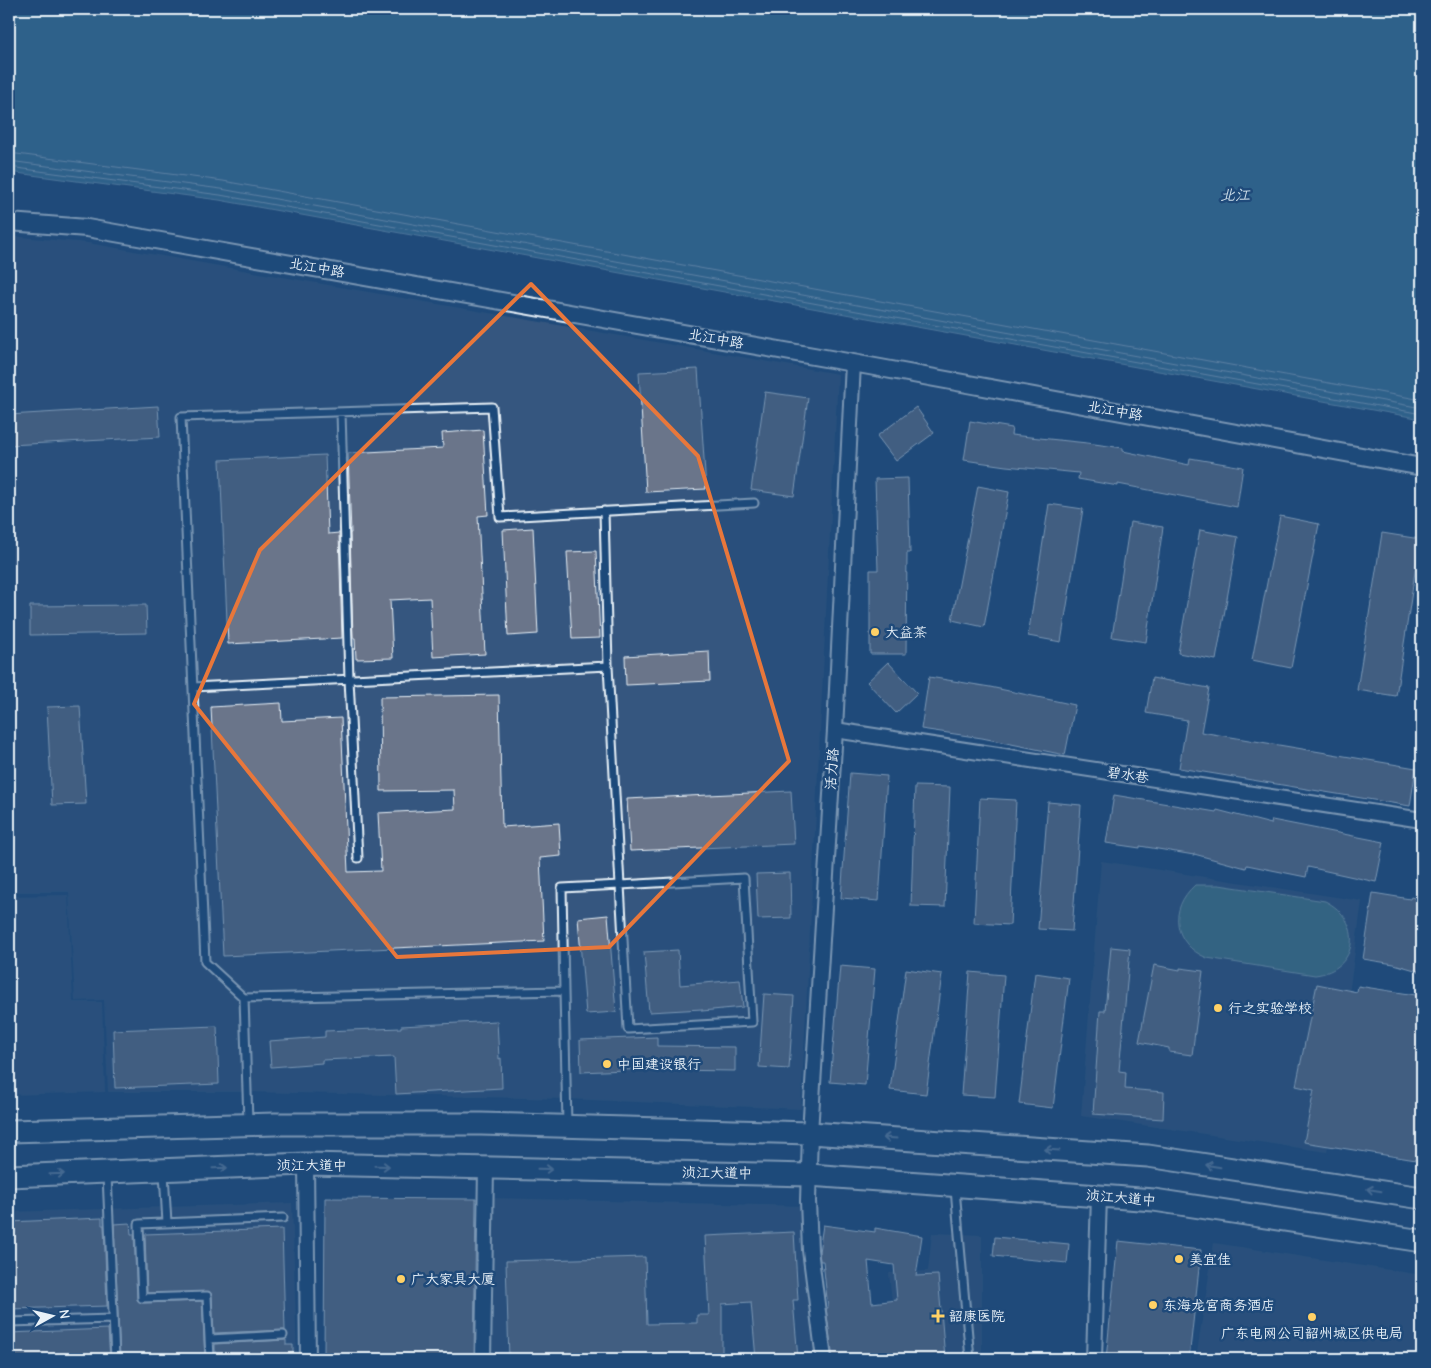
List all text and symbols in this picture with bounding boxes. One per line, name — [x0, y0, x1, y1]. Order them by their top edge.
water label: 北江 — [1220, 186, 1251, 204]
street label: 北江中路 — [288, 255, 346, 281]
street label: 北江中路 — [687, 326, 745, 352]
street label: 北江中路 — [1086, 398, 1144, 424]
place label: 大益茶 — [885, 624, 927, 641]
marker: 大益茶 — [869, 626, 881, 638]
street label: 活力路 — [822, 747, 842, 791]
street label: 碧水巷 — [1106, 763, 1151, 787]
place label: 行之实验学校 — [1228, 1000, 1312, 1017]
marker: 行之实验学校 — [1212, 1002, 1224, 1014]
place label: 中国建设银行 — [617, 1056, 701, 1073]
marker: 中国建设银行 — [601, 1058, 613, 1070]
one-way arrow — [882, 1133, 898, 1143]
one-way arrow — [1044, 1145, 1060, 1154]
street label: 浈江大道中 — [277, 1157, 347, 1174]
one-way arrow — [374, 1161, 390, 1171]
one-way arrow — [1206, 1161, 1222, 1171]
one-way arrow — [212, 1163, 228, 1172]
one-way arrow — [536, 1164, 552, 1174]
street label: 浈江大道中 — [682, 1164, 752, 1182]
one-way arrow — [49, 1170, 65, 1179]
one-way arrow — [1366, 1185, 1382, 1195]
street label: 浈江大道中 — [1085, 1186, 1157, 1210]
place label: 美宜佳 — [1189, 1251, 1231, 1268]
marker: 美宜佳 — [1173, 1253, 1185, 1265]
place label: 广大家具大厦 — [411, 1271, 495, 1288]
marker: 广大家具大厦 — [395, 1273, 407, 1285]
north arrow — [28, 1290, 78, 1340]
place label: 东海龙宫商务酒店 — [1163, 1297, 1275, 1314]
marker: 东海龙宫商务酒店 — [1147, 1299, 1159, 1311]
place label: 韶康医院 — [949, 1308, 1005, 1325]
text: N — [55, 1309, 73, 1320]
marker: 韶康医院 — [931, 1309, 945, 1323]
marker: 广东电网公司韶州城区供电局 — [1306, 1311, 1318, 1323]
place label: 广东电网公司韶州城区供电局 — [1221, 1325, 1403, 1342]

